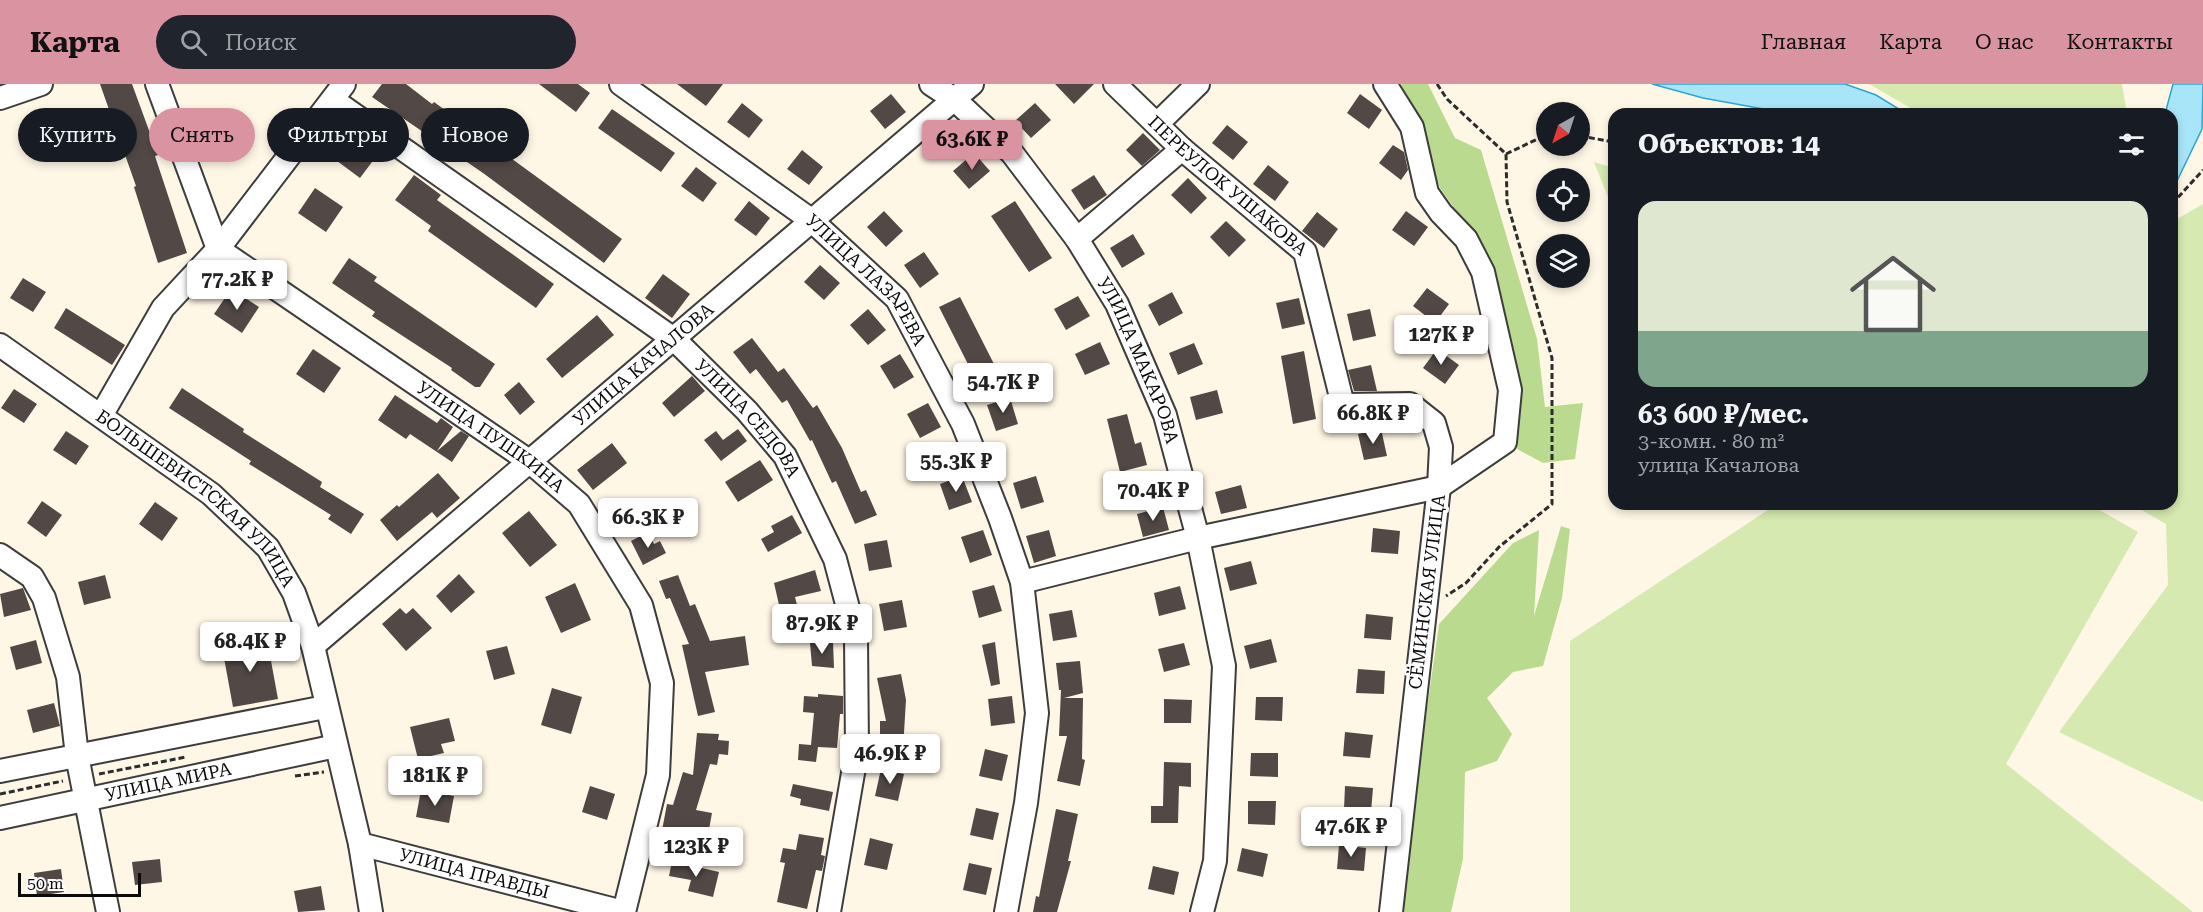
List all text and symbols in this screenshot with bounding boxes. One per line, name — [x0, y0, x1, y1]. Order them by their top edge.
search box — [156, 15, 576, 69]
text: Карта — [30, 26, 120, 59]
icon: search — [177, 26, 210, 59]
text: Поиск — [225, 30, 297, 55]
text: Главная — [1761, 30, 1846, 54]
text: Карта — [1879, 30, 1942, 54]
text: О нас — [1975, 30, 2034, 54]
text: Контакты — [2067, 30, 2173, 54]
north arrow — [1536, 102, 1590, 156]
map controls — [1536, 102, 1590, 288]
chip: Купить — [18, 108, 137, 162]
chip: Снять — [149, 108, 255, 162]
chip: Фильтры — [267, 108, 409, 162]
chip: Новое — [421, 108, 529, 162]
street label: ПЕРЕУЛОК УШАКОВА — [1144, 111, 1312, 260]
pin: 63.6K ₽ — [917, 120, 1027, 171]
text: 63.6K ₽ — [936, 127, 1008, 151]
icon: filters — [2115, 128, 2148, 161]
text: Объектов: 14 — [1638, 129, 1820, 159]
button: locate — [1536, 168, 1590, 222]
street label: УЛИЦА ЛАЗАРЕВА — [802, 210, 931, 349]
button: layers — [1536, 234, 1590, 288]
icon: home — [1839, 240, 1947, 348]
pin: 77.2K ₽ — [182, 260, 292, 311]
text: 77.2K ₽ — [201, 267, 273, 291]
street label: УЛИЦА МАКАРОВА — [1093, 273, 1183, 446]
street label: УЛИЦА КАЧАЛОВА — [568, 298, 718, 430]
pin: 127K ₽ — [1392, 315, 1490, 366]
text: 127K ₽ — [1408, 322, 1474, 346]
street label: УЛИЦА СЕДОВА — [691, 355, 805, 481]
pin: 54.7K ₽ — [948, 363, 1058, 414]
text: 54.7K ₽ — [967, 370, 1039, 394]
street label: УЛИЦА ПУШКИНА — [413, 377, 569, 497]
pin: 66.8K ₽ — [1318, 394, 1428, 445]
text: 63 600 ₽/мес. — [1638, 399, 1809, 429]
text: 66.8K ₽ — [1337, 401, 1409, 425]
street label: БОЛЬШЕВИСТСКАЯ УЛИЦА — [92, 405, 299, 591]
text: 3-комн. · 80 m² — [1638, 429, 1784, 453]
pin: 55.3K ₽ — [901, 442, 1011, 493]
text: 55.3K ₽ — [920, 449, 992, 473]
text: улица Качалова — [1638, 453, 1799, 477]
pin: 70.4K ₽ — [1098, 471, 1208, 522]
text: 70.4K ₽ — [1117, 478, 1189, 502]
street label: СЁМИНСКАЯ УЛИЦА — [1404, 493, 1449, 691]
pin: 66.3K ₽ — [593, 498, 703, 549]
text: 66.3K ₽ — [612, 505, 684, 529]
pin: 87.9K ₽ — [767, 604, 877, 655]
text: 87.9K ₽ — [786, 611, 858, 635]
pin: 68.4K ₽ — [195, 622, 305, 673]
text: 68.4K ₽ — [214, 629, 286, 653]
pin: 46.9K ₽ — [835, 734, 945, 785]
text: 46.9K ₽ — [854, 741, 926, 765]
pin: 181K ₽ — [386, 756, 484, 807]
street label: УЛИЦА МИРА — [103, 758, 234, 805]
text: 181K ₽ — [402, 763, 468, 787]
pin: 47.6K ₽ — [1296, 807, 1406, 858]
text: 47.6K ₽ — [1315, 814, 1387, 838]
pin: 123K ₽ — [647, 827, 745, 878]
text: 123K ₽ — [663, 834, 729, 858]
street label: УЛИЦА ПРАВДЫ — [397, 844, 552, 903]
scale bar — [18, 870, 141, 898]
text: 50 m — [27, 874, 64, 893]

